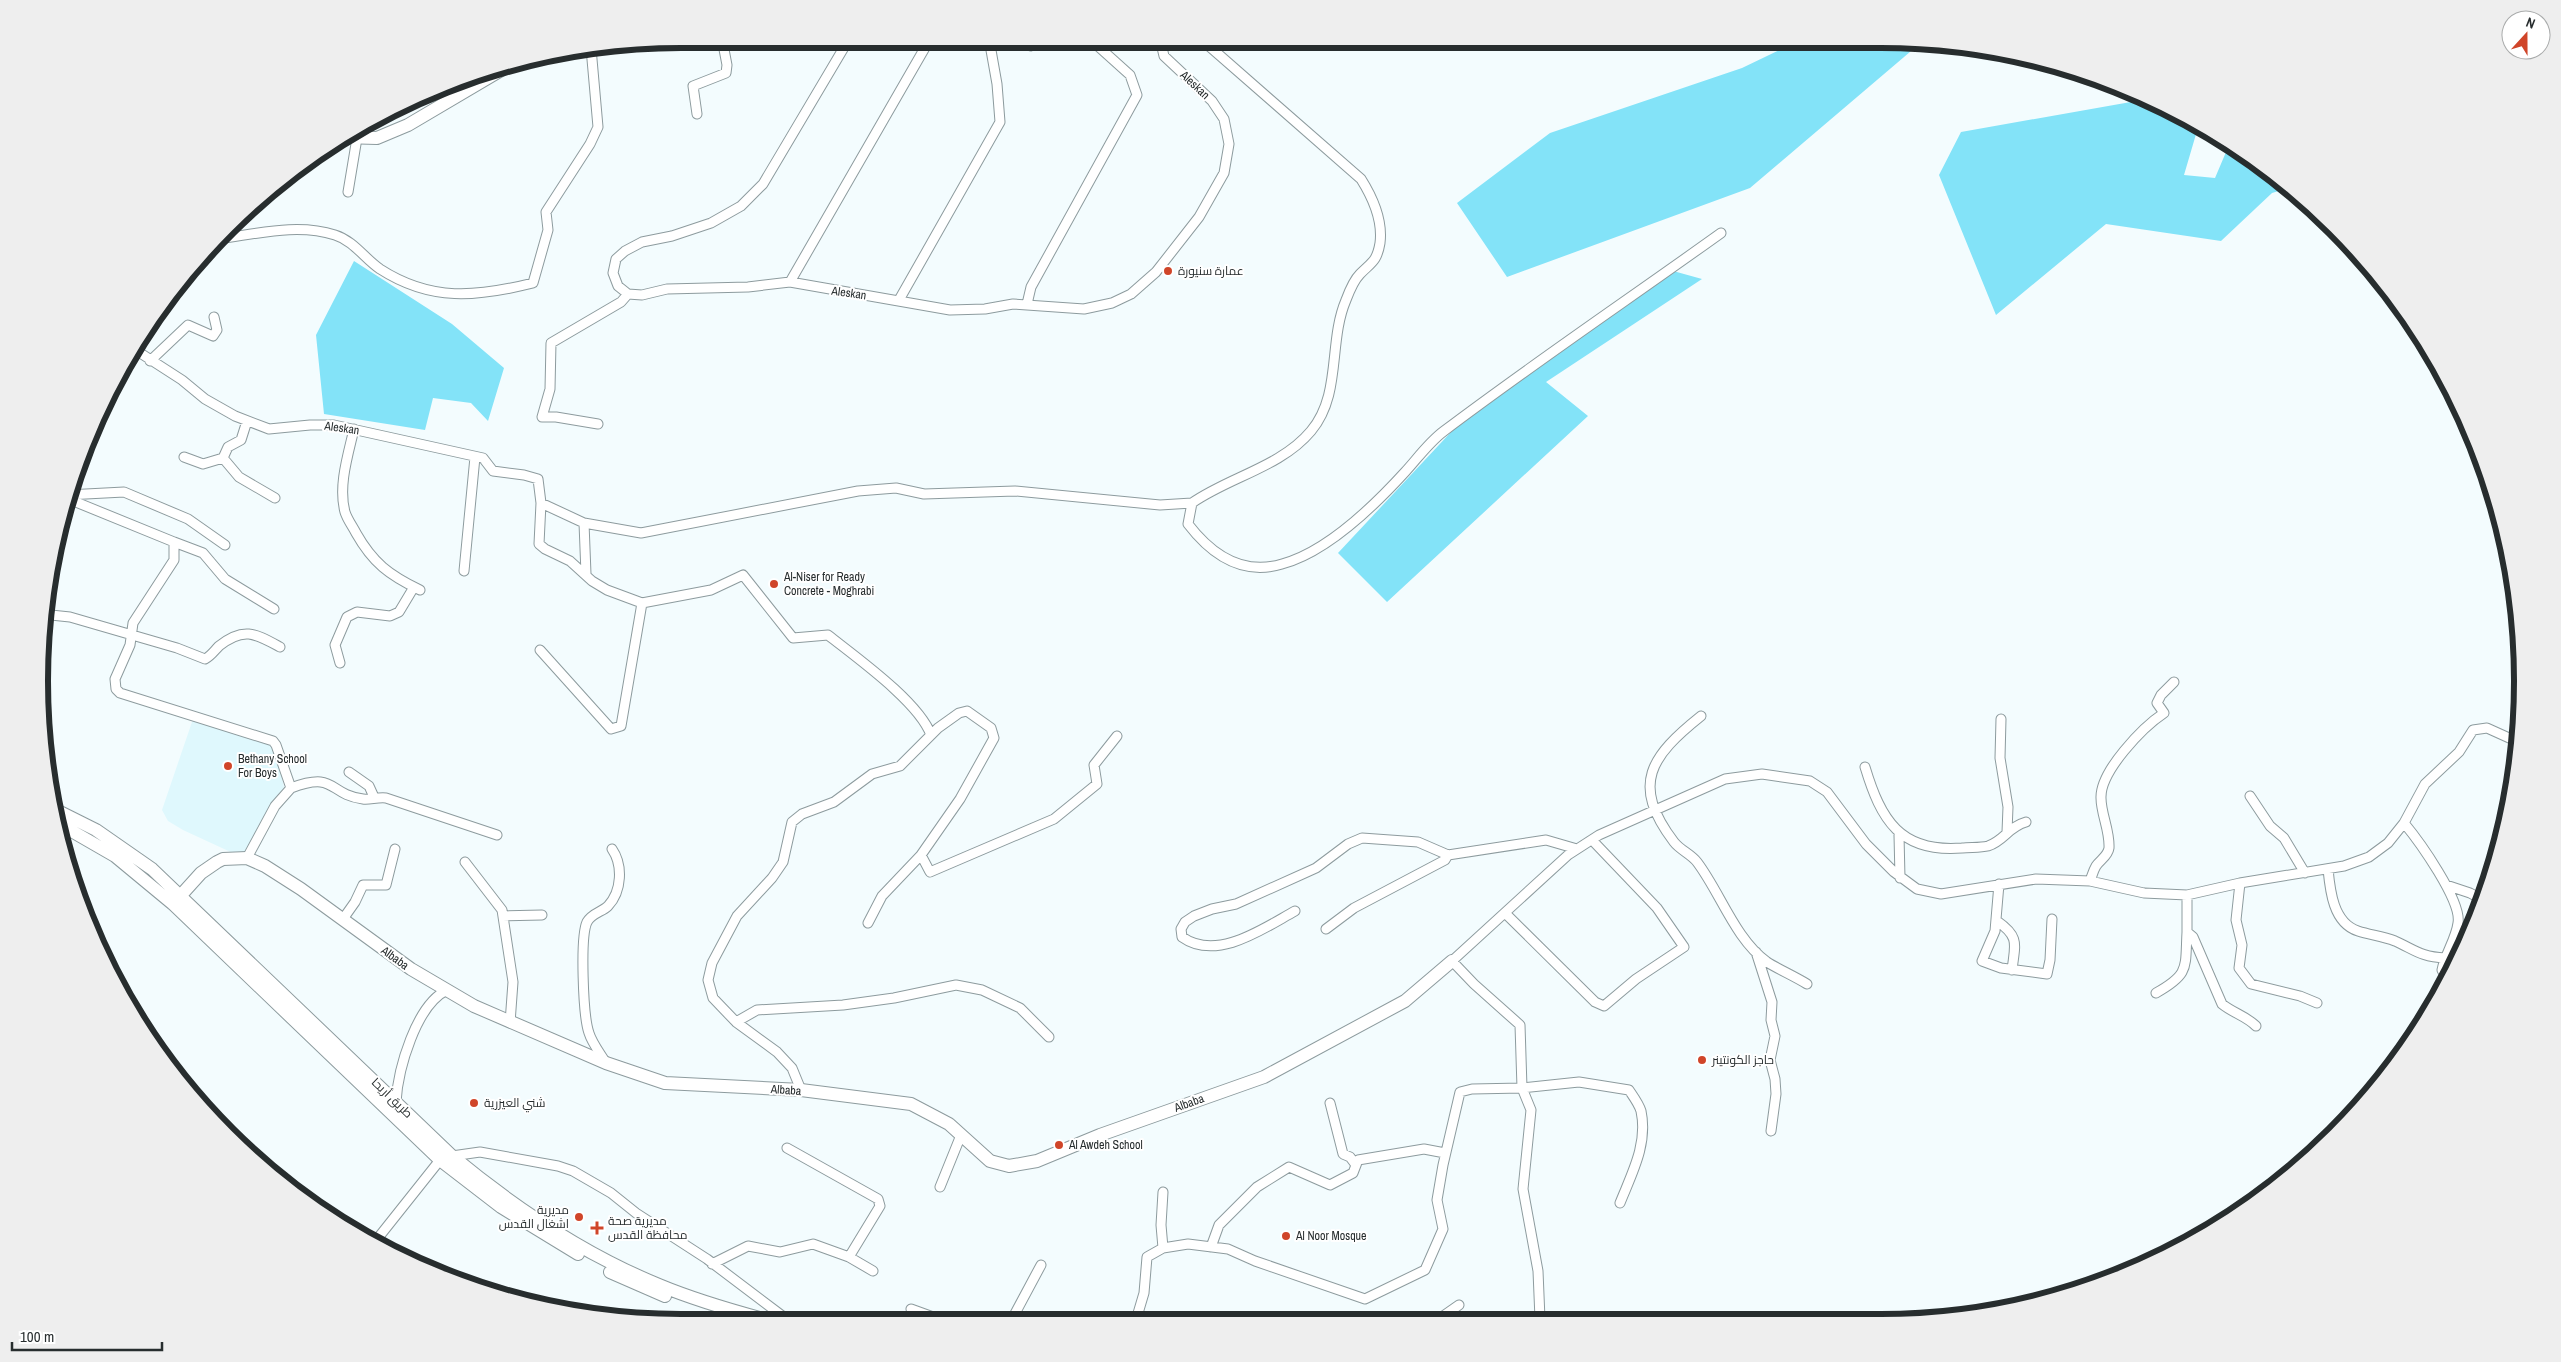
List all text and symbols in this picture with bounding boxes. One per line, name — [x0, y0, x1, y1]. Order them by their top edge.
north arrow — [2501, 10, 2551, 60]
text: N — [2524, 13, 2538, 33]
street label: Aleskan — [1176, 67, 1213, 103]
place label: عمارة سنيورة — [1178, 263, 1244, 279]
marker: عمارة سنيورة — [1162, 265, 1174, 277]
street label: Aleskan — [830, 283, 867, 303]
street label: Aleskan — [323, 418, 360, 438]
place label: Al-Niser for Ready Concrete - Moghrabi — [783, 569, 874, 599]
marker: Al-Niser for Ready Concrete - Moghrabi — [768, 578, 780, 590]
place label: Bethany School For Boys — [238, 751, 307, 781]
marker: Bethany School For Boys — [222, 760, 234, 772]
street label: Albaba — [377, 942, 413, 974]
place label: حاجز الكونتينر — [1711, 1052, 1774, 1068]
marker: حاجز الكونتينر — [1696, 1054, 1708, 1066]
street label: طريق أريحا — [368, 1074, 416, 1122]
street label: Albaba — [769, 1081, 802, 1099]
street label: Albaba — [1171, 1090, 1207, 1116]
place label: شني العيزرية — [484, 1095, 546, 1113]
marker: شني العيزرية — [468, 1097, 480, 1109]
place label: Al Awdeh School — [1068, 1137, 1143, 1153]
marker: Al Awdeh School — [1053, 1139, 1065, 1151]
place label: مديرية اشغال القدس — [499, 1202, 569, 1232]
marker: مديرية اشغال القدس — [573, 1211, 585, 1223]
place label: مديرية صحة محافظة القدس — [608, 1213, 688, 1243]
marker: مديرية صحة محافظة القدس — [590, 1221, 604, 1235]
place label: Al Noor Mosque — [1295, 1228, 1367, 1244]
marker: Al Noor Mosque — [1280, 1230, 1292, 1242]
scale bar — [12, 1320, 162, 1352]
text: 100 m — [20, 1326, 54, 1347]

